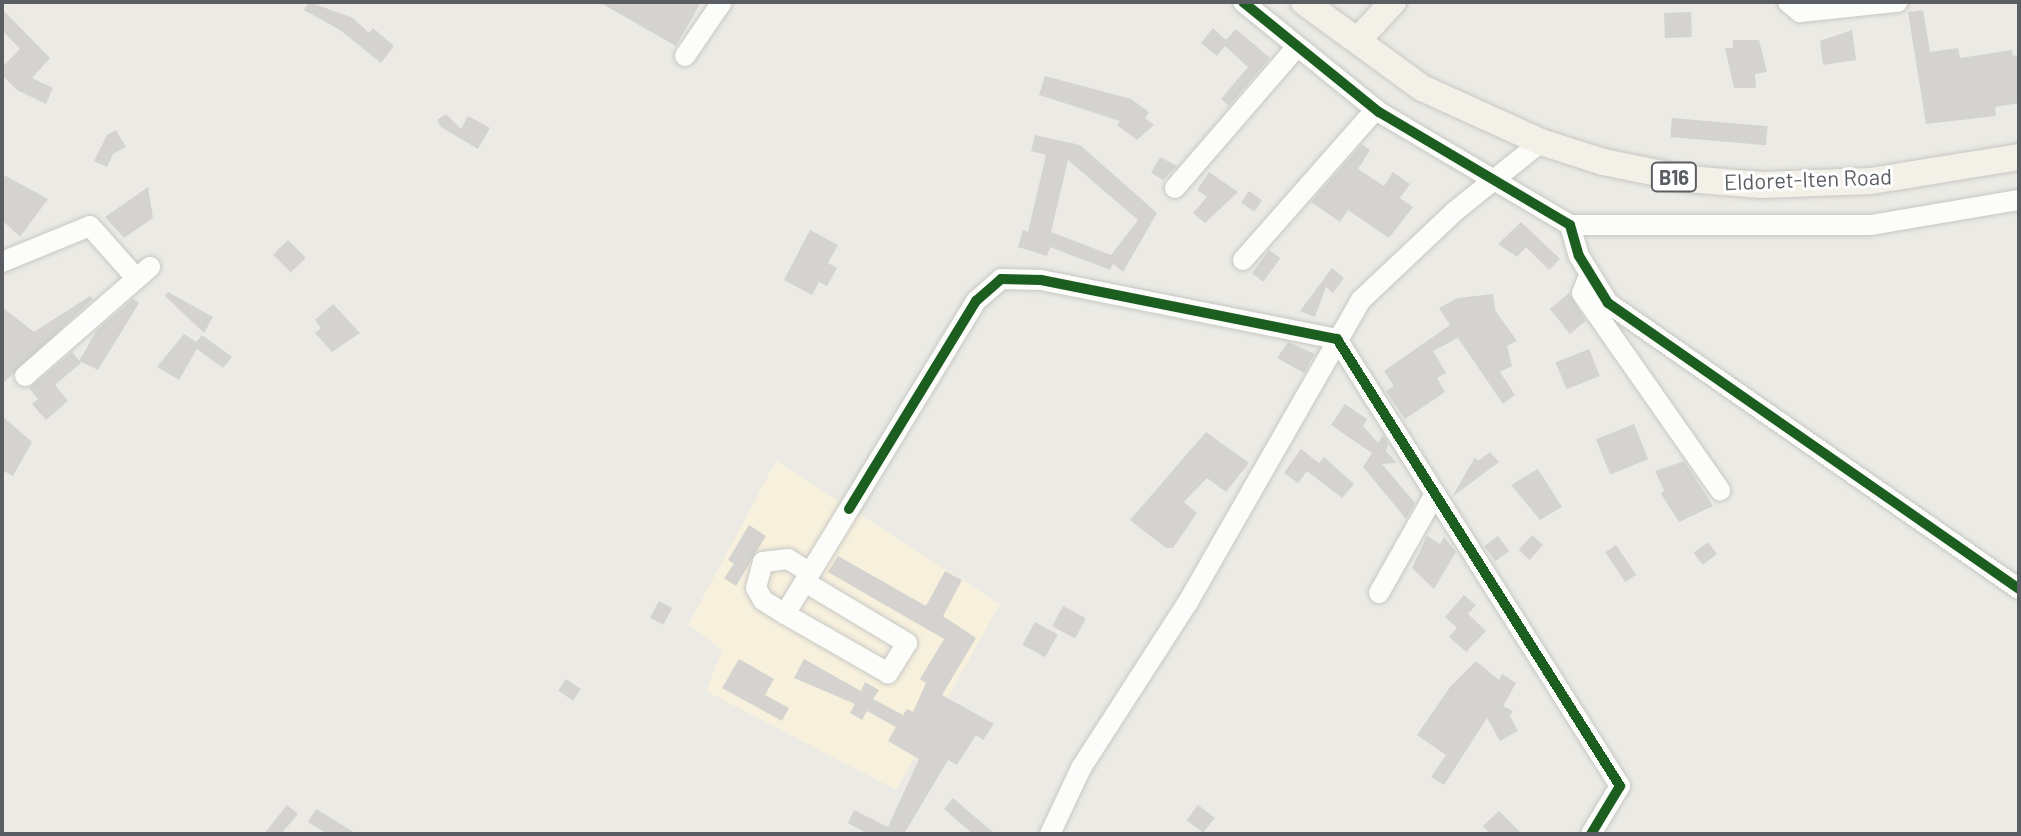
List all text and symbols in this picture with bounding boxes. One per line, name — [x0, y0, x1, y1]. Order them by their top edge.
road number: B16 — [1650, 161, 1698, 193]
street label: Eldoret-Iten Road — [1723, 163, 1893, 195]

